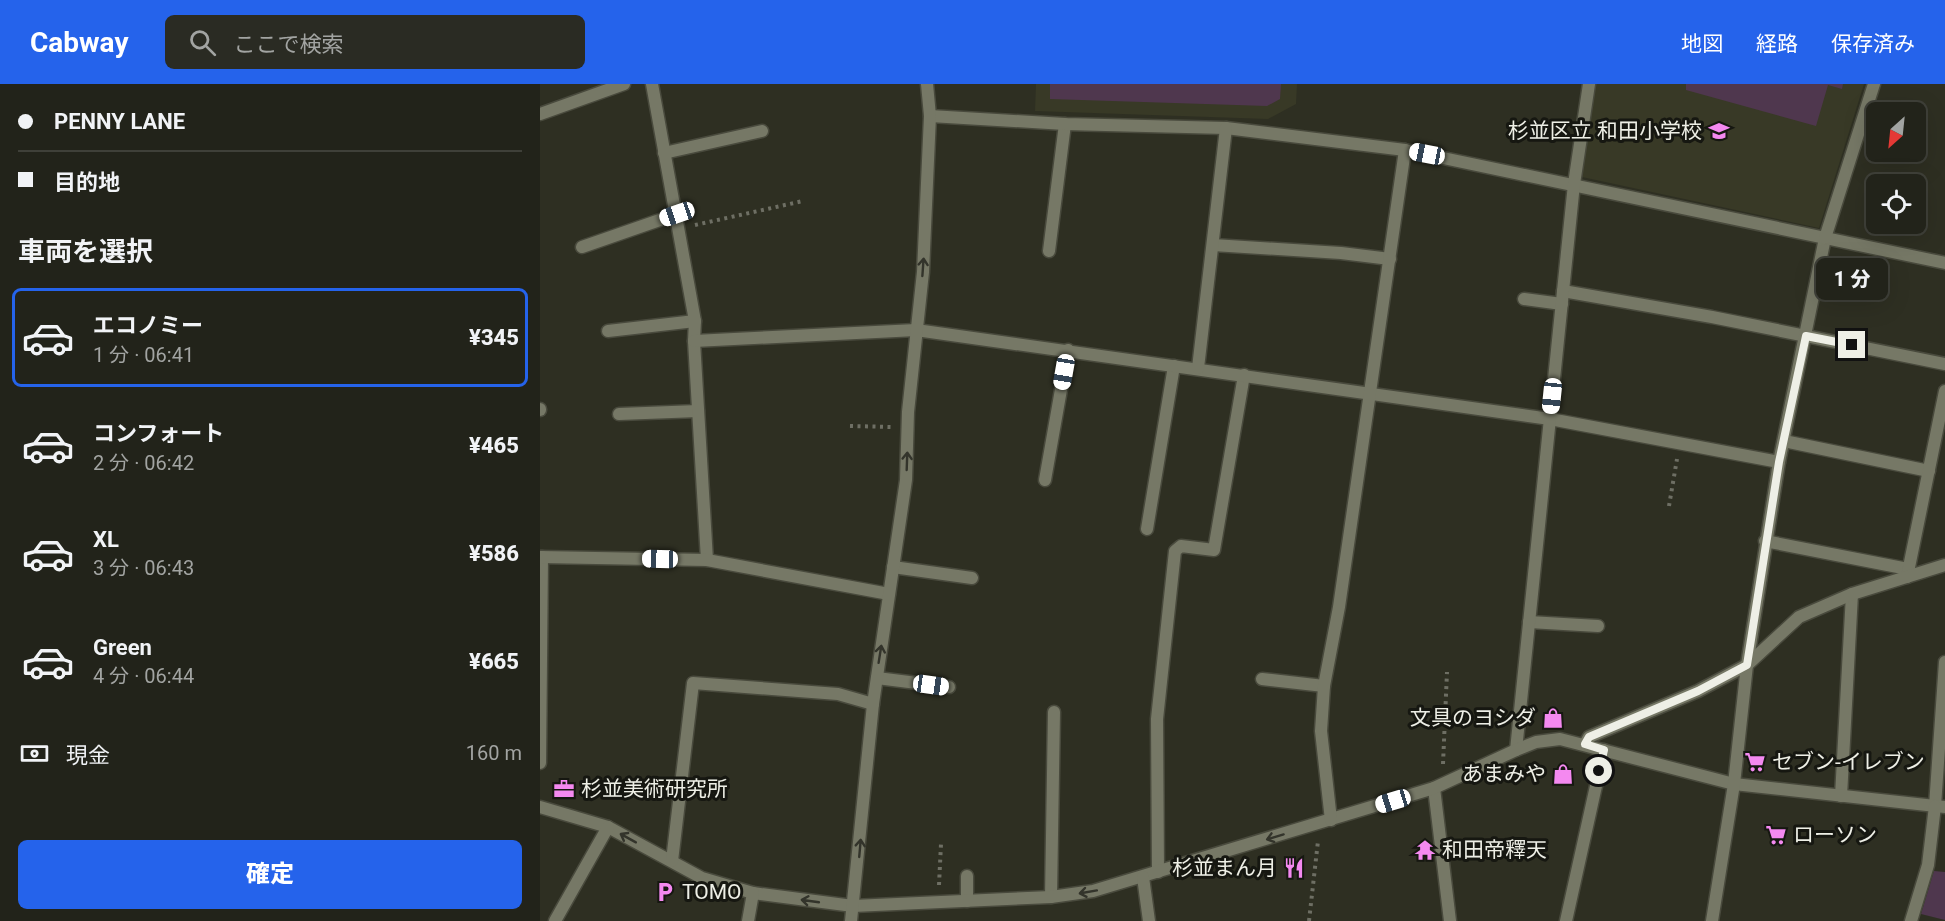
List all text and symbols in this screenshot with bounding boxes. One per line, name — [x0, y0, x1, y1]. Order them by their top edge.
search box — [165, 15, 585, 69]
text: Cabway — [30, 26, 129, 59]
icon: search — [186, 26, 219, 59]
text: ここで検索 — [234, 32, 344, 57]
text: 地図 — [1681, 32, 1723, 56]
text: 経路 — [1756, 32, 1798, 56]
text: 保存済み — [1831, 32, 1915, 56]
north arrow — [1866, 102, 1926, 162]
map controls — [1866, 102, 1926, 234]
text: PENNY LANE — [54, 109, 185, 134]
place label: 杉並区立 和田小学校 — [1508, 119, 1702, 143]
school or university icon: 杉並区立 和田小学校 — [1707, 119, 1731, 143]
car — [1408, 142, 1446, 166]
text: 目的地 — [54, 170, 120, 195]
button: locate — [1866, 174, 1926, 234]
car — [657, 200, 697, 228]
text: 車両を選択 — [18, 236, 153, 268]
one-way arrow — [918, 258, 929, 278]
callout: 1 分 — [1816, 258, 1888, 300]
text: 1 分 — [1834, 267, 1870, 291]
icon: car — [21, 311, 75, 365]
text: エコノミー — [93, 313, 203, 338]
text: ¥345 — [469, 325, 519, 350]
route end — [1838, 331, 1865, 358]
text: 1 分 · 06:41 — [93, 343, 194, 367]
car — [1052, 353, 1076, 391]
car — [1541, 377, 1563, 415]
icon: car — [21, 419, 75, 473]
text: コンフォート — [93, 421, 224, 446]
text: ¥465 — [469, 433, 519, 458]
text: 2 分 · 06:42 — [93, 451, 194, 475]
one-way arrow — [901, 452, 912, 472]
icon: car — [21, 527, 75, 581]
text: XL — [93, 527, 119, 552]
text: ¥586 — [469, 541, 519, 566]
car — [642, 550, 678, 568]
text: 3 分 · 06:43 — [93, 556, 194, 580]
icon: car — [21, 635, 75, 689]
text: Green — [93, 635, 152, 660]
one-way arrow — [875, 645, 886, 665]
text: ¥665 — [469, 649, 519, 674]
text: 4 分 · 06:44 — [93, 664, 194, 688]
car — [912, 674, 950, 696]
place label: 文具のヨシダ — [1410, 706, 1536, 730]
shop icon: 文具のヨシダ — [1541, 706, 1565, 730]
icon: cash — [18, 737, 51, 770]
text: 160 m — [466, 741, 522, 765]
text: 現金 — [66, 743, 110, 768]
supermarket icon: セブン-イレブン — [1743, 750, 1767, 774]
place label: セブン-イレブン — [1772, 750, 1925, 774]
route start — [1585, 757, 1612, 784]
place label: あまみや — [1462, 762, 1546, 786]
shop icon: あまみや — [1551, 762, 1575, 786]
office icon: 杉並美術研究所 — [552, 777, 576, 801]
place label: 杉並美術研究所 — [581, 777, 728, 801]
car — [1373, 787, 1413, 815]
supermarket icon: ローソン — [1764, 823, 1788, 847]
place label: ローソン — [1793, 823, 1877, 847]
one-way arrow — [620, 832, 637, 844]
one-way arrow — [1266, 832, 1285, 843]
temple icon: 和田帝釋天 — [1413, 838, 1437, 862]
place label: 和田帝釋天 — [1442, 838, 1547, 862]
one-way arrow — [855, 839, 866, 859]
button: 確定 — [18, 840, 522, 909]
place label: 杉並まん月 — [1172, 856, 1277, 880]
restaurant icon: 杉並まん月 — [1282, 856, 1306, 880]
parking icon: TOMO — [653, 880, 677, 904]
place label: TOMO — [682, 880, 741, 904]
one-way arrow — [1079, 886, 1099, 897]
one-way arrow — [801, 895, 821, 906]

